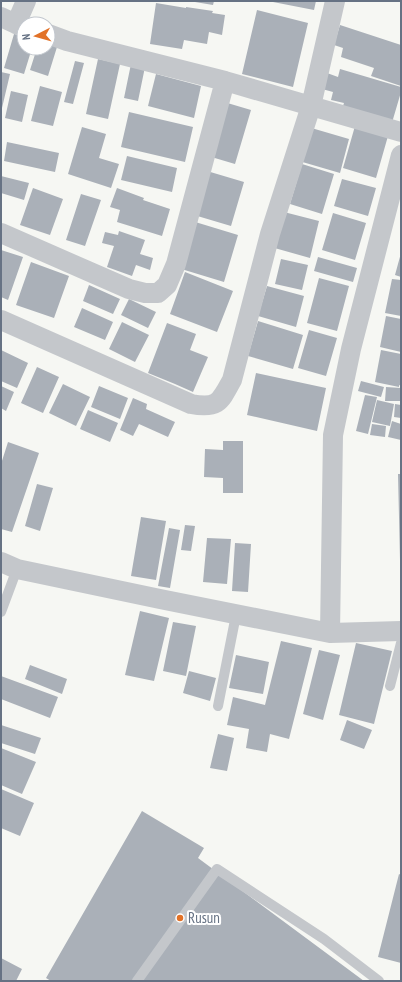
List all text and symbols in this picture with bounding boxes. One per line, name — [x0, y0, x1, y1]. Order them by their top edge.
north arrow — [16, 16, 56, 56]
text: N — [19, 33, 33, 41]
place label: Rusun — [188, 908, 220, 927]
marker: Rusun — [175, 913, 185, 923]

